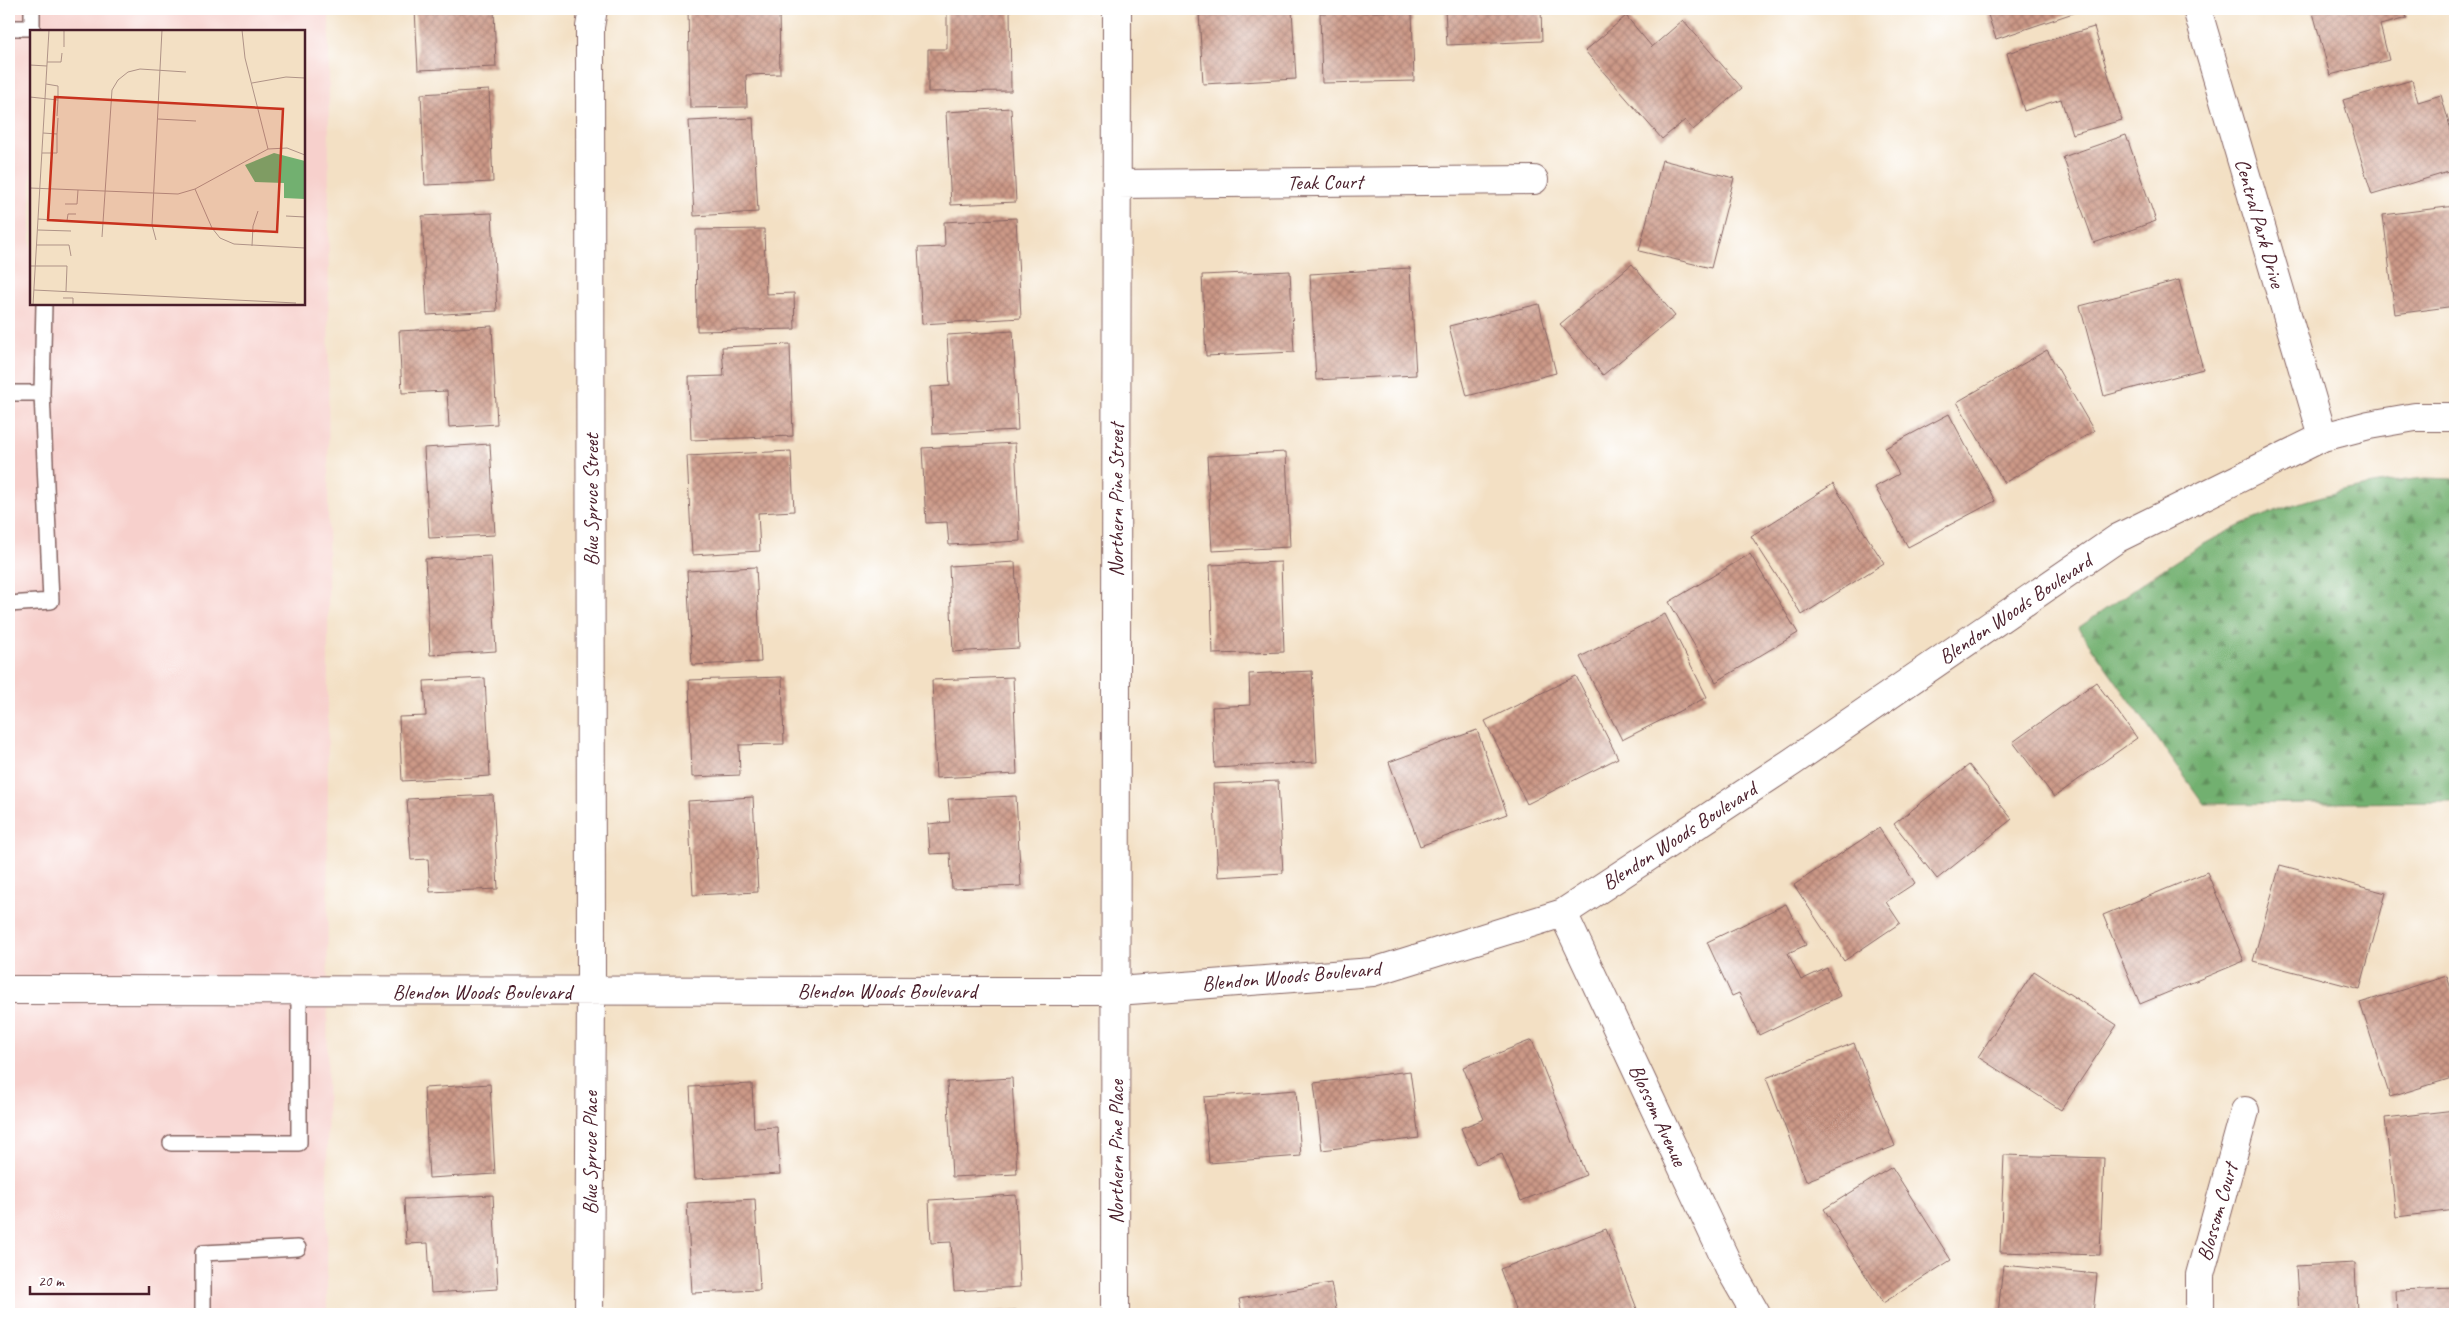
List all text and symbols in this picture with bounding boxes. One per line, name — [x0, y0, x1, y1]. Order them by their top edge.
inset map — [30, 30, 305, 305]
street label: Central Park Drive — [2229, 155, 2291, 292]
street label: Teak Court — [1287, 168, 1366, 196]
street label: Northern Pine Street — [1103, 420, 1129, 577]
street label: Blue Spruce Street — [578, 432, 604, 566]
street label: Blendon Woods Boulevard — [1933, 546, 2100, 670]
street label: Blendon Woods Boulevard — [1597, 774, 1764, 896]
street label: Blendon Woods Boulevard — [1201, 955, 1385, 997]
street label: Blendon Woods Boulevard — [797, 978, 980, 1004]
street label: Blendon Woods Boulevard — [392, 979, 575, 1005]
street label: Blossom Avenue — [1623, 1060, 1693, 1171]
street label: Northern Pine Place — [1103, 1079, 1129, 1224]
street label: Blue Spruce Place — [577, 1090, 603, 1215]
street label: Blossom Court — [2191, 1157, 2244, 1264]
scale bar — [30, 1263, 149, 1295]
text: 20 m — [38, 1272, 65, 1291]

